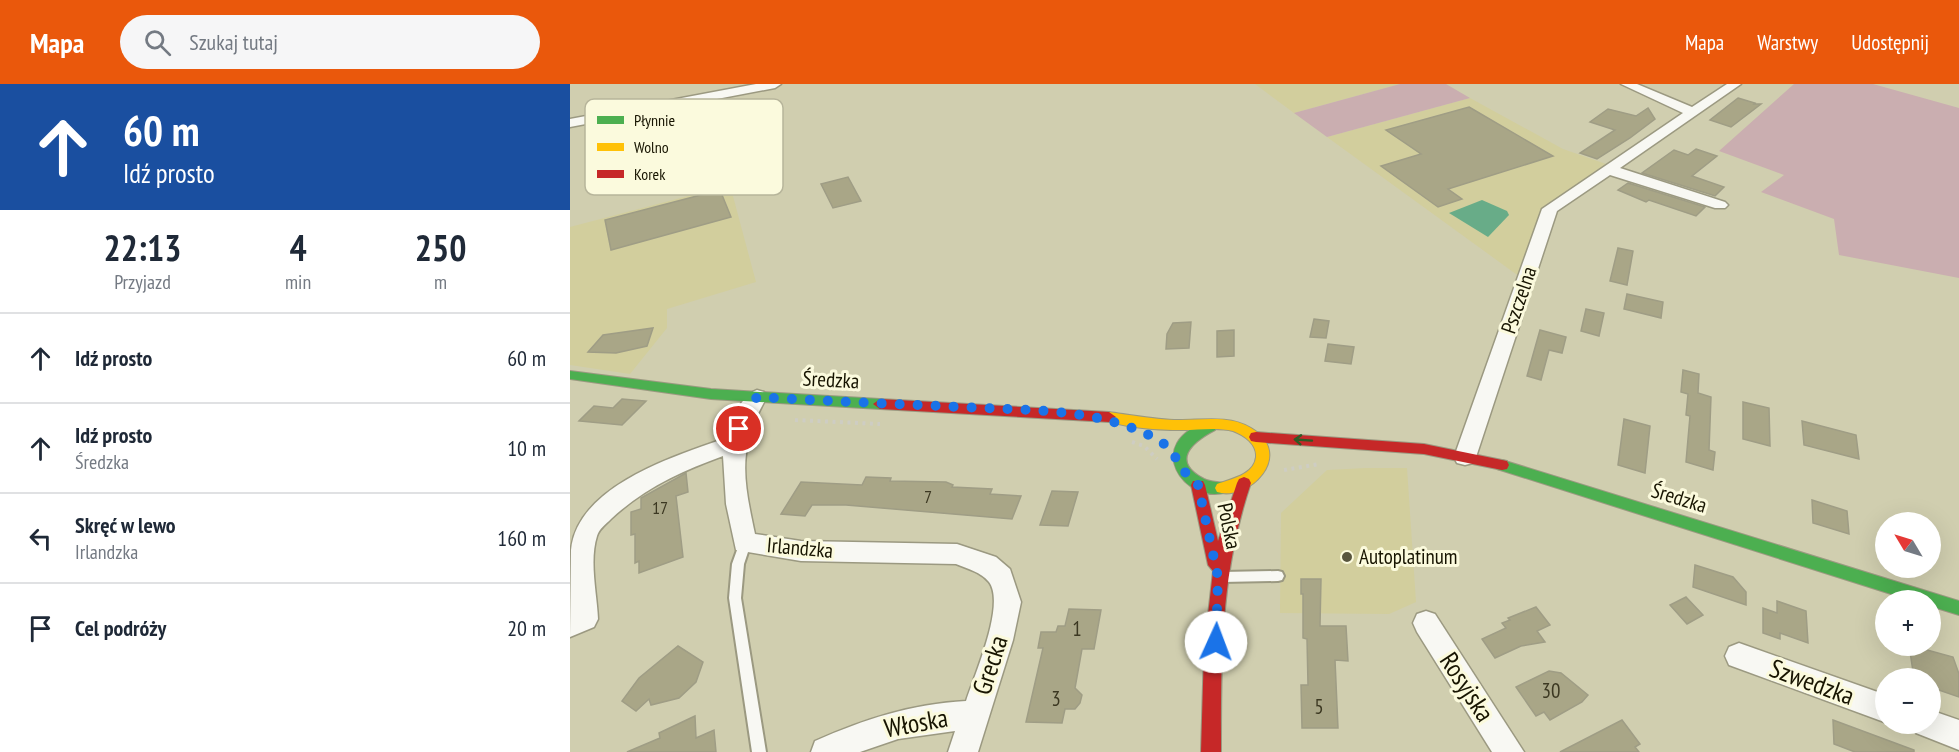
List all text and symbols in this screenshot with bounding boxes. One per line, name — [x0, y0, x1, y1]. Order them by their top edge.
search box — [120, 15, 540, 69]
text: Mapa — [30, 24, 84, 61]
icon: search — [141, 26, 174, 59]
text: Szukaj tutaj — [189, 28, 278, 56]
text: Mapa — [1685, 29, 1724, 56]
text: Warstwy — [1757, 29, 1818, 56]
text: Udostępnij — [1851, 29, 1929, 56]
legend — [585, 99, 783, 195]
text: 60 m — [123, 103, 200, 158]
icon: ahead — [24, 108, 102, 186]
text: Płynnie — [634, 110, 675, 130]
text: Wolno — [634, 137, 669, 157]
text: Idź prosto — [123, 156, 215, 190]
text: Korek — [634, 164, 666, 184]
text: 22:13 — [104, 224, 181, 271]
text: 4 — [289, 224, 307, 271]
text: 250 — [415, 224, 466, 271]
street label: Pszczelna — [1495, 263, 1543, 337]
text: Przyjazd — [114, 269, 171, 295]
text: min — [285, 269, 311, 295]
text: m — [434, 269, 447, 295]
icon: ahead — [24, 342, 57, 375]
text: Idź prosto — [75, 344, 152, 372]
text: 60 m — [507, 344, 546, 372]
street label: Średzka — [802, 365, 860, 394]
pin — [713, 403, 764, 454]
icon: arrive — [722, 412, 755, 445]
text: Idź prosto — [75, 421, 152, 449]
icon: ahead — [24, 432, 57, 465]
text: 10 m — [507, 434, 546, 462]
one-way arrow — [1294, 434, 1314, 445]
text: Średzka — [75, 449, 129, 475]
street label: Średzka — [1648, 476, 1710, 519]
house number: 7 — [924, 485, 932, 508]
house number: 17 — [652, 496, 668, 519]
street label: Polska — [1211, 500, 1248, 551]
text: Skręć w lewo — [75, 511, 176, 539]
north arrow — [1875, 512, 1941, 578]
map controls — [1875, 512, 1941, 734]
icon: left — [24, 522, 57, 555]
text: 160 m — [497, 524, 546, 552]
street label: Irlandzka — [766, 531, 834, 564]
text: Irlandzka — [75, 539, 138, 565]
place label: Autoplatinum — [1359, 543, 1458, 570]
marker: Autoplatinum — [1340, 550, 1354, 564]
button: + — [1875, 590, 1941, 656]
position arrow — [1184, 610, 1248, 674]
icon: arrive — [24, 612, 57, 645]
text: Cel podróży — [75, 614, 166, 642]
text: 20 m — [507, 614, 546, 642]
house number: 1 — [1072, 615, 1082, 642]
street label: Grecka — [965, 631, 1015, 699]
street label: Rosyjska — [1433, 646, 1502, 728]
street label: Szwedzka — [1765, 651, 1859, 712]
button: − — [1875, 668, 1941, 734]
house number: 30 — [1542, 677, 1560, 704]
house number: 3 — [1051, 685, 1061, 712]
house number: 5 — [1314, 693, 1324, 720]
street label: Włoska — [881, 701, 950, 744]

